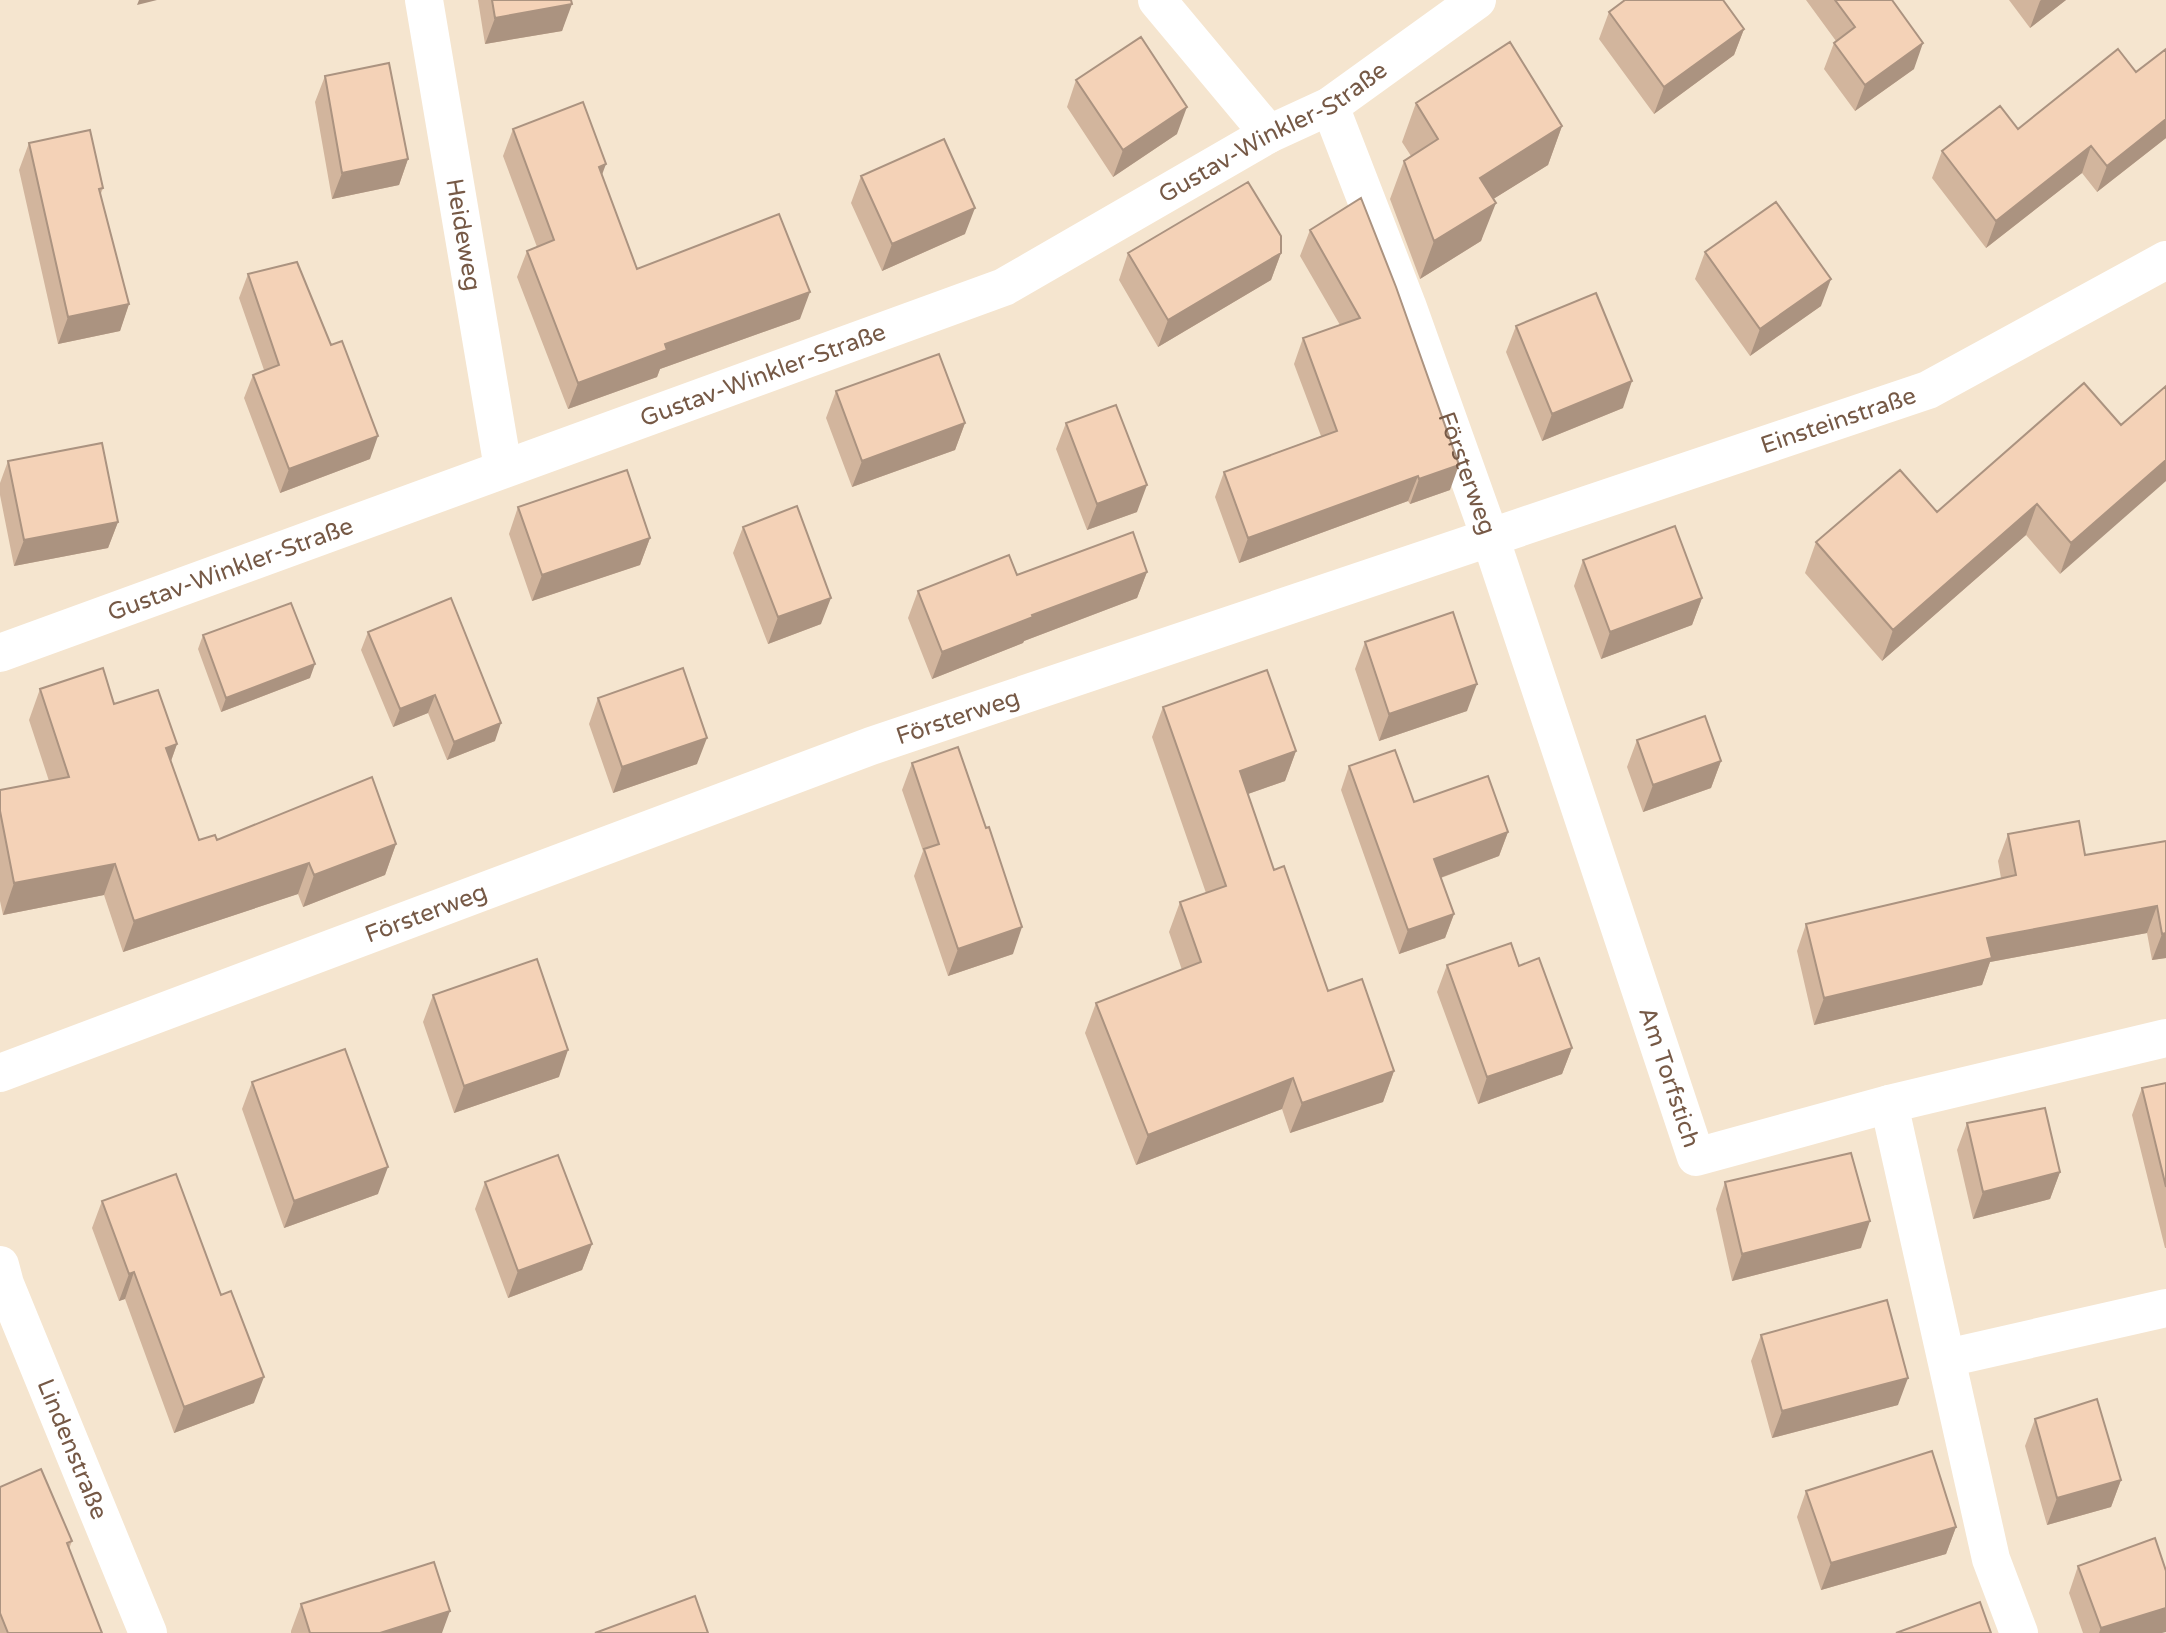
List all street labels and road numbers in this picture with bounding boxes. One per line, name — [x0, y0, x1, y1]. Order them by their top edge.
street label: Gustav-Winkler-Straße — [1154, 56, 1393, 210]
street label: Heideweg — [439, 176, 487, 293]
street label: Gustav-Winkler-Straße — [636, 317, 890, 433]
street label: Einsteinstraße — [1757, 381, 1920, 460]
street label: Försterweg — [1431, 408, 1502, 539]
street label: Gustav-Winkler-Straße — [104, 512, 357, 628]
street label: Försterweg — [893, 683, 1023, 751]
street label: Försterweg — [361, 877, 491, 950]
street label: Am Torfstich — [1632, 1003, 1706, 1151]
street label: Lindenstraße — [30, 1375, 114, 1524]

